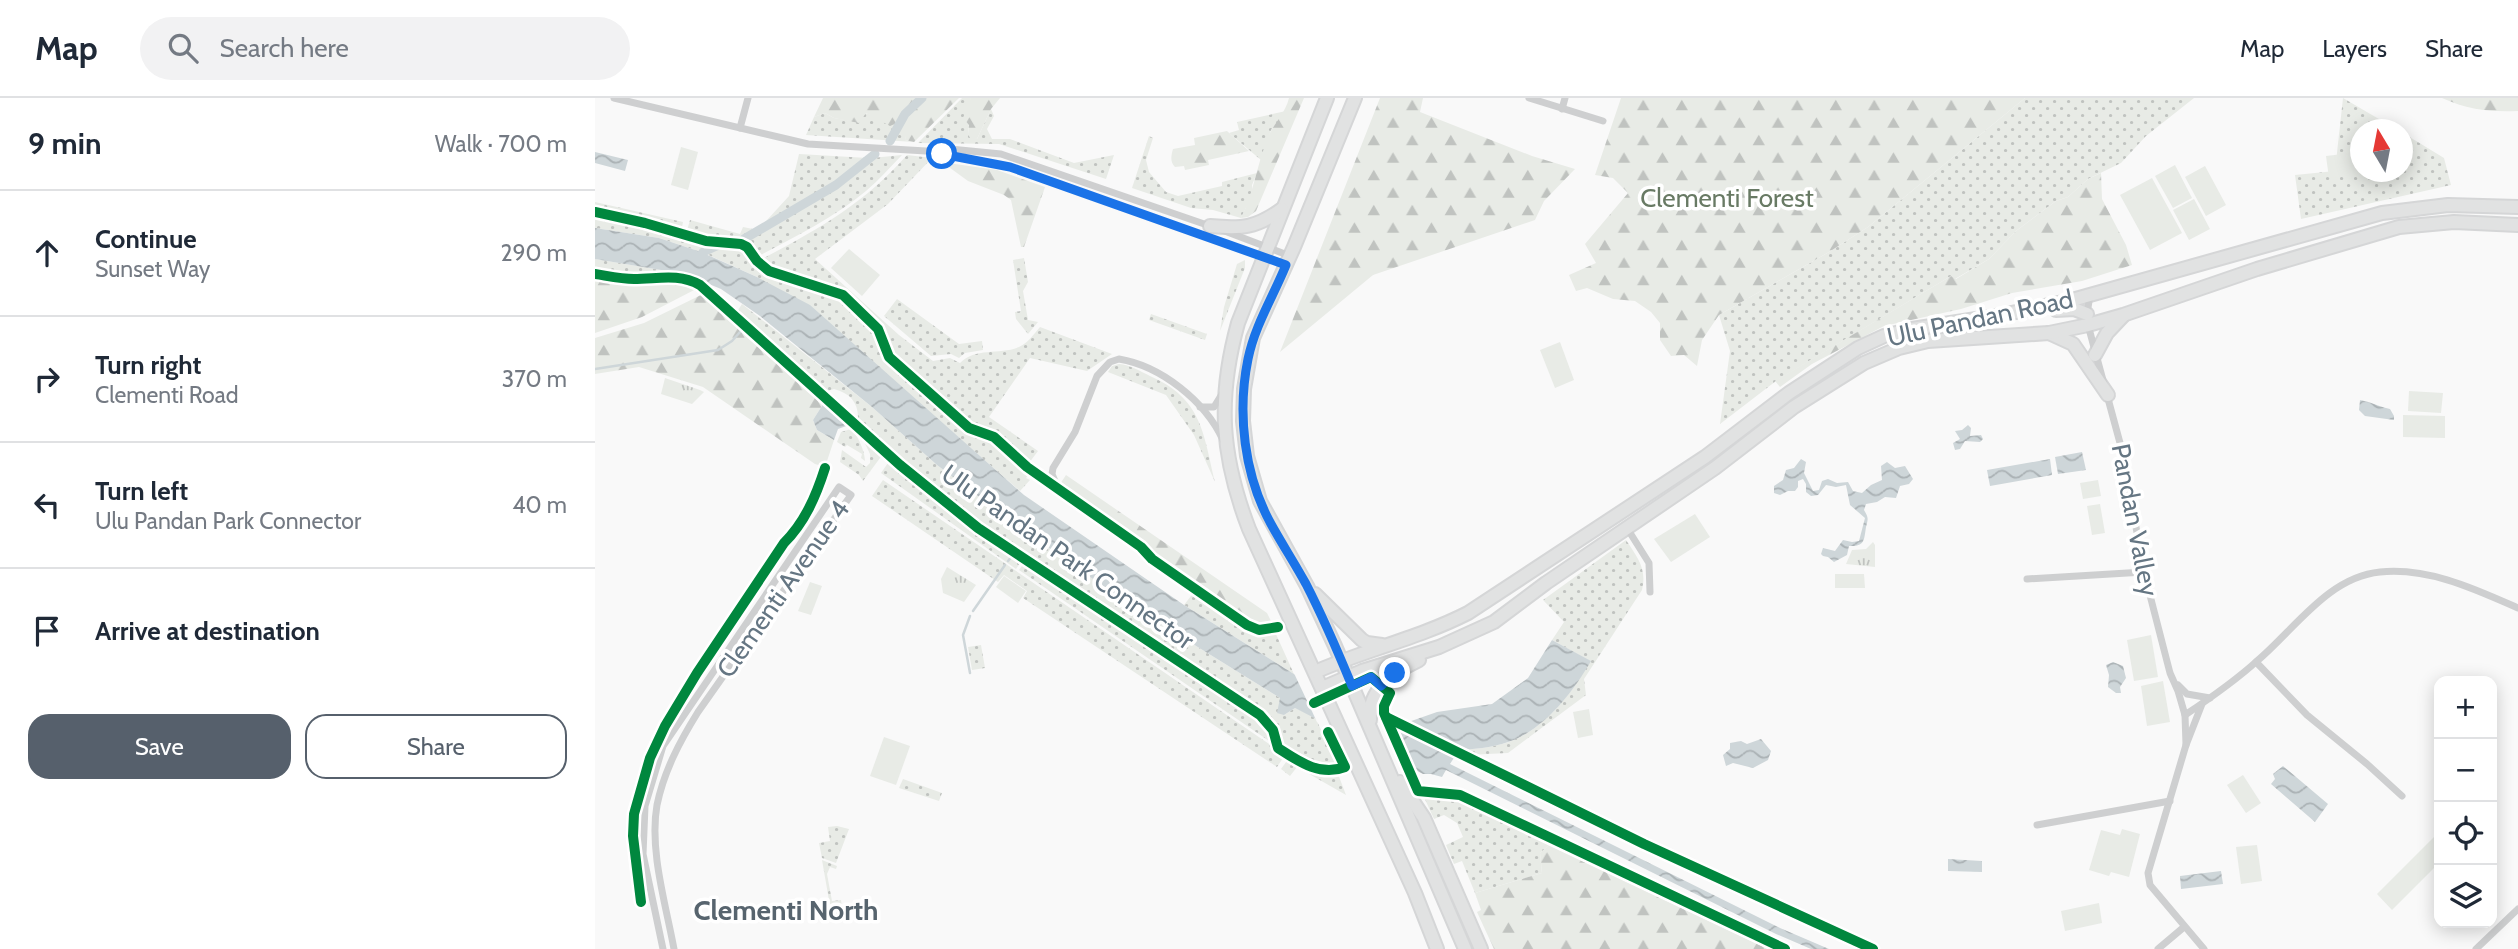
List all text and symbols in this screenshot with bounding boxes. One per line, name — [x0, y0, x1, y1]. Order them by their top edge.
search box — [140, 17, 630, 80]
text: Map — [35, 28, 98, 68]
icon: search — [164, 29, 202, 67]
text: Search here — [220, 32, 349, 64]
text: Map — [2240, 34, 2284, 63]
text: Layers — [2322, 34, 2387, 63]
text: Share — [2425, 34, 2483, 63]
north arrow — [2350, 119, 2413, 182]
text: 9 min — [28, 125, 101, 162]
text: Walk · 700 m — [435, 130, 567, 158]
route start — [926, 138, 957, 169]
park label: Clementi Forest — [1640, 182, 1814, 214]
text: Continue — [95, 223, 197, 255]
icon: ahead — [28, 234, 66, 272]
text: 290 m — [500, 239, 567, 267]
text: Sunset Way — [95, 255, 210, 283]
street label: Ulu Pandan Road — [1884, 283, 2076, 353]
text: Turn right — [95, 349, 201, 381]
icon: right — [28, 360, 66, 398]
text: 370 m — [502, 365, 567, 393]
text: Clementi Road — [95, 381, 239, 409]
street label: Pandan Valley — [2105, 441, 2165, 599]
street label: Ulu Pandan Park Connector — [936, 458, 1201, 657]
text: Turn left — [95, 475, 188, 507]
icon: left — [28, 486, 66, 524]
text: 40 m — [512, 491, 567, 519]
street label: Clementi Avenue 4 — [710, 494, 856, 684]
text: Ulu Pandan Park Connector — [95, 507, 361, 535]
icon: arrive — [28, 612, 66, 650]
text: Arrive at destination — [95, 615, 320, 647]
route end — [1379, 657, 1410, 688]
map controls — [2434, 676, 2497, 928]
button: + — [2434, 676, 2497, 739]
button: Save — [28, 714, 291, 779]
button: Share — [305, 714, 567, 779]
button: − — [2434, 739, 2497, 802]
button: locate — [2434, 802, 2497, 865]
button: layers — [2434, 865, 2497, 928]
district label: Clementi North — [693, 893, 879, 927]

